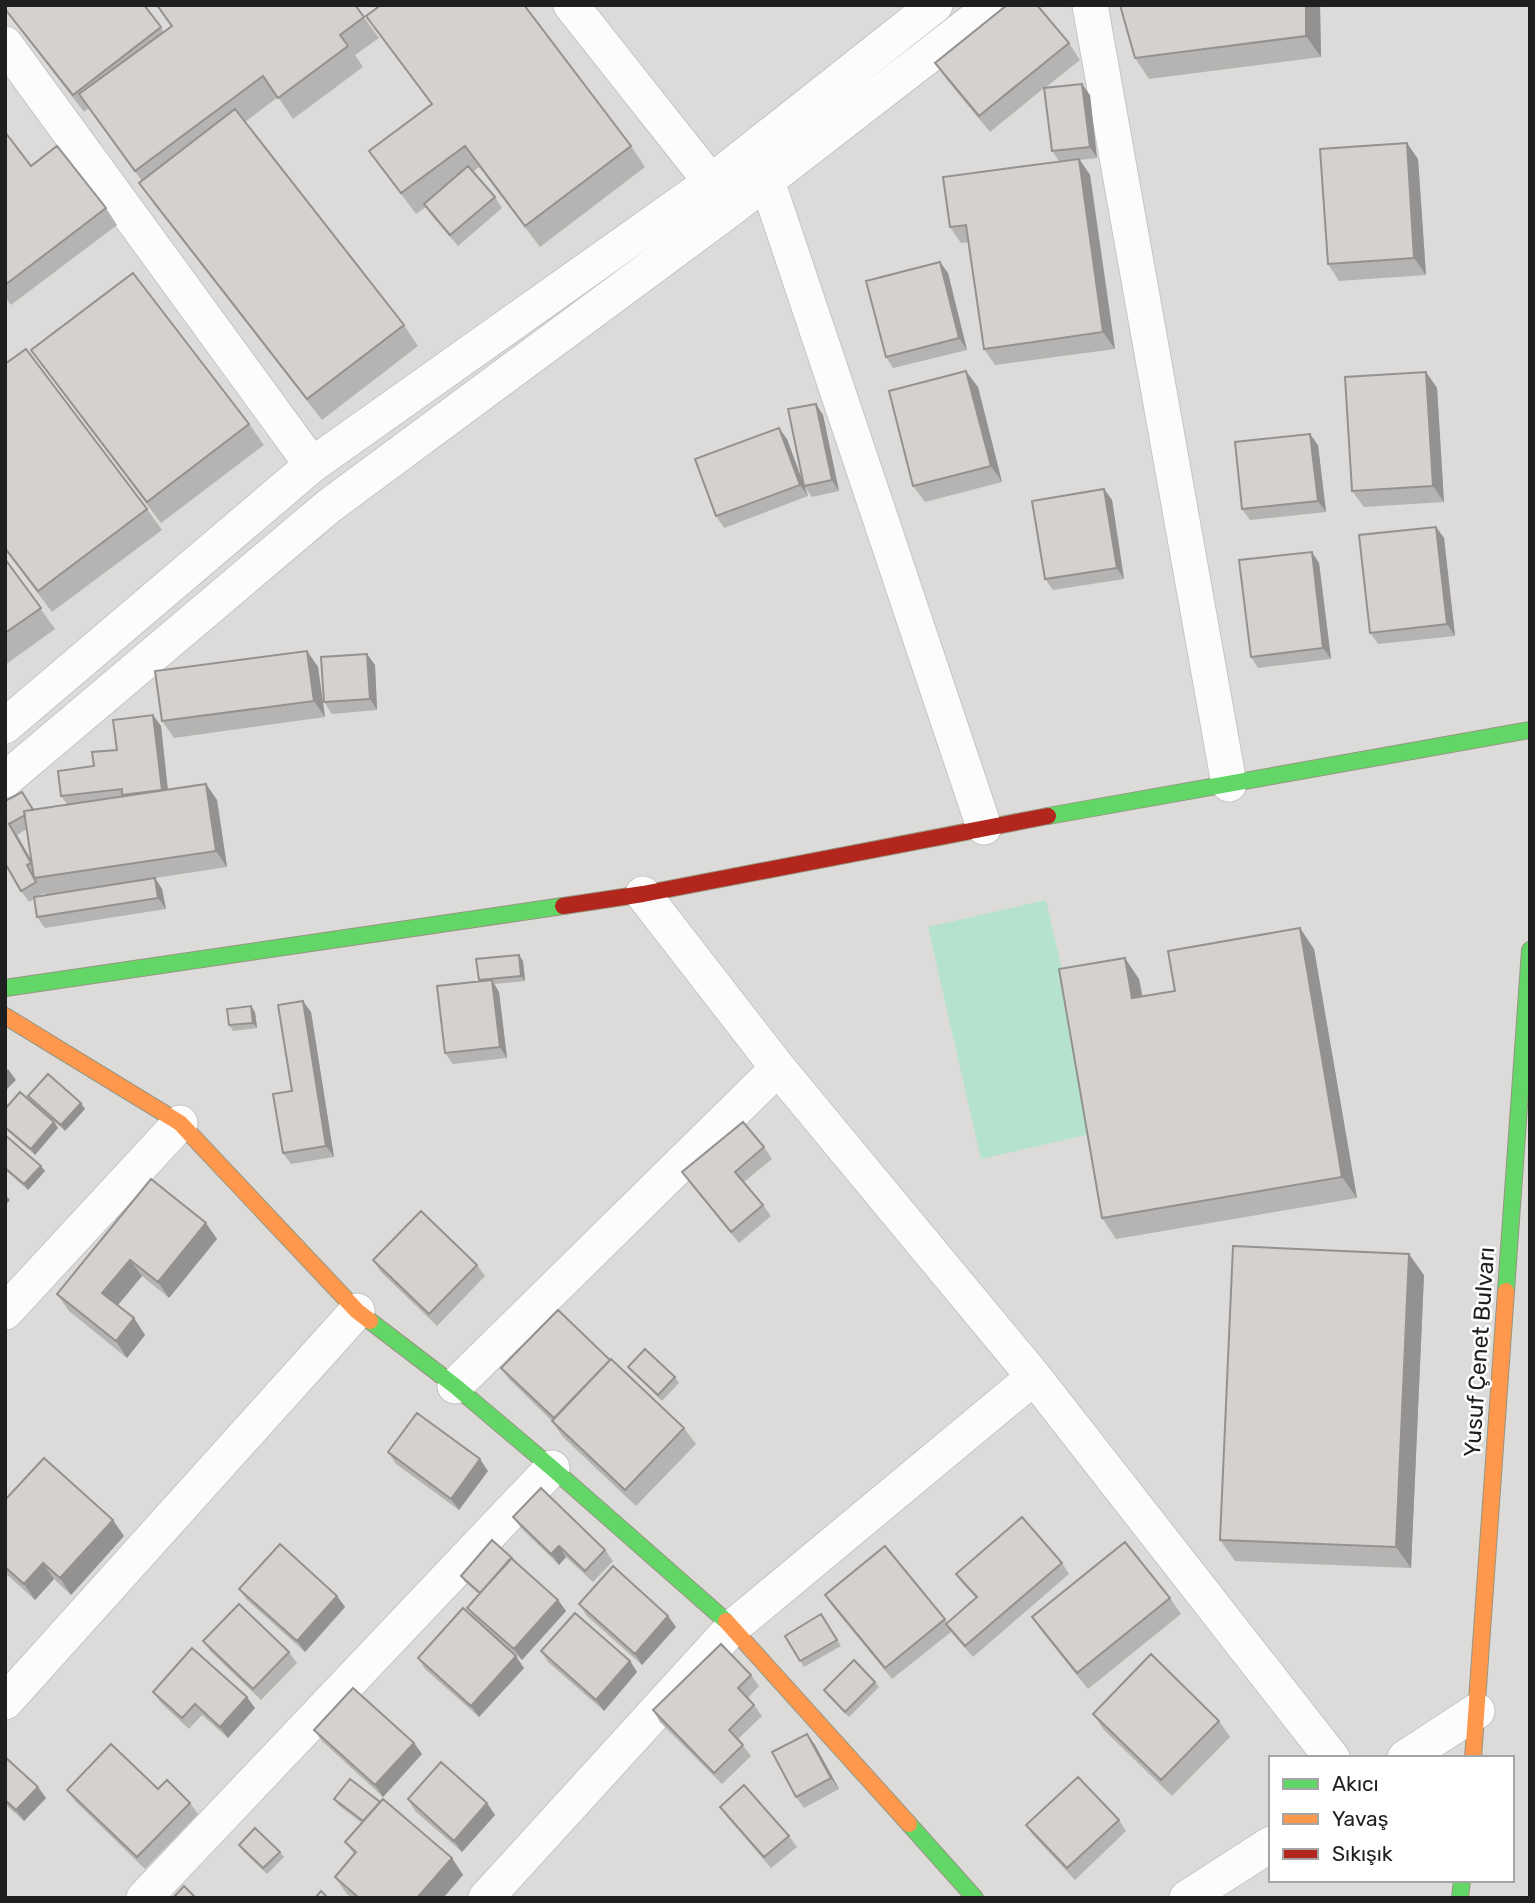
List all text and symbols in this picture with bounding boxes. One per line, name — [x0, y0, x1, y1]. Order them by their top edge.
street label: Yusuf Çenet Bulvarı — [1458, 1246, 1500, 1458]
legend — [1269, 1756, 1514, 1882]
text: Akıcı — [1332, 1771, 1379, 1796]
text: Yavaş — [1332, 1806, 1388, 1831]
text: Sıkışık — [1332, 1841, 1393, 1866]

